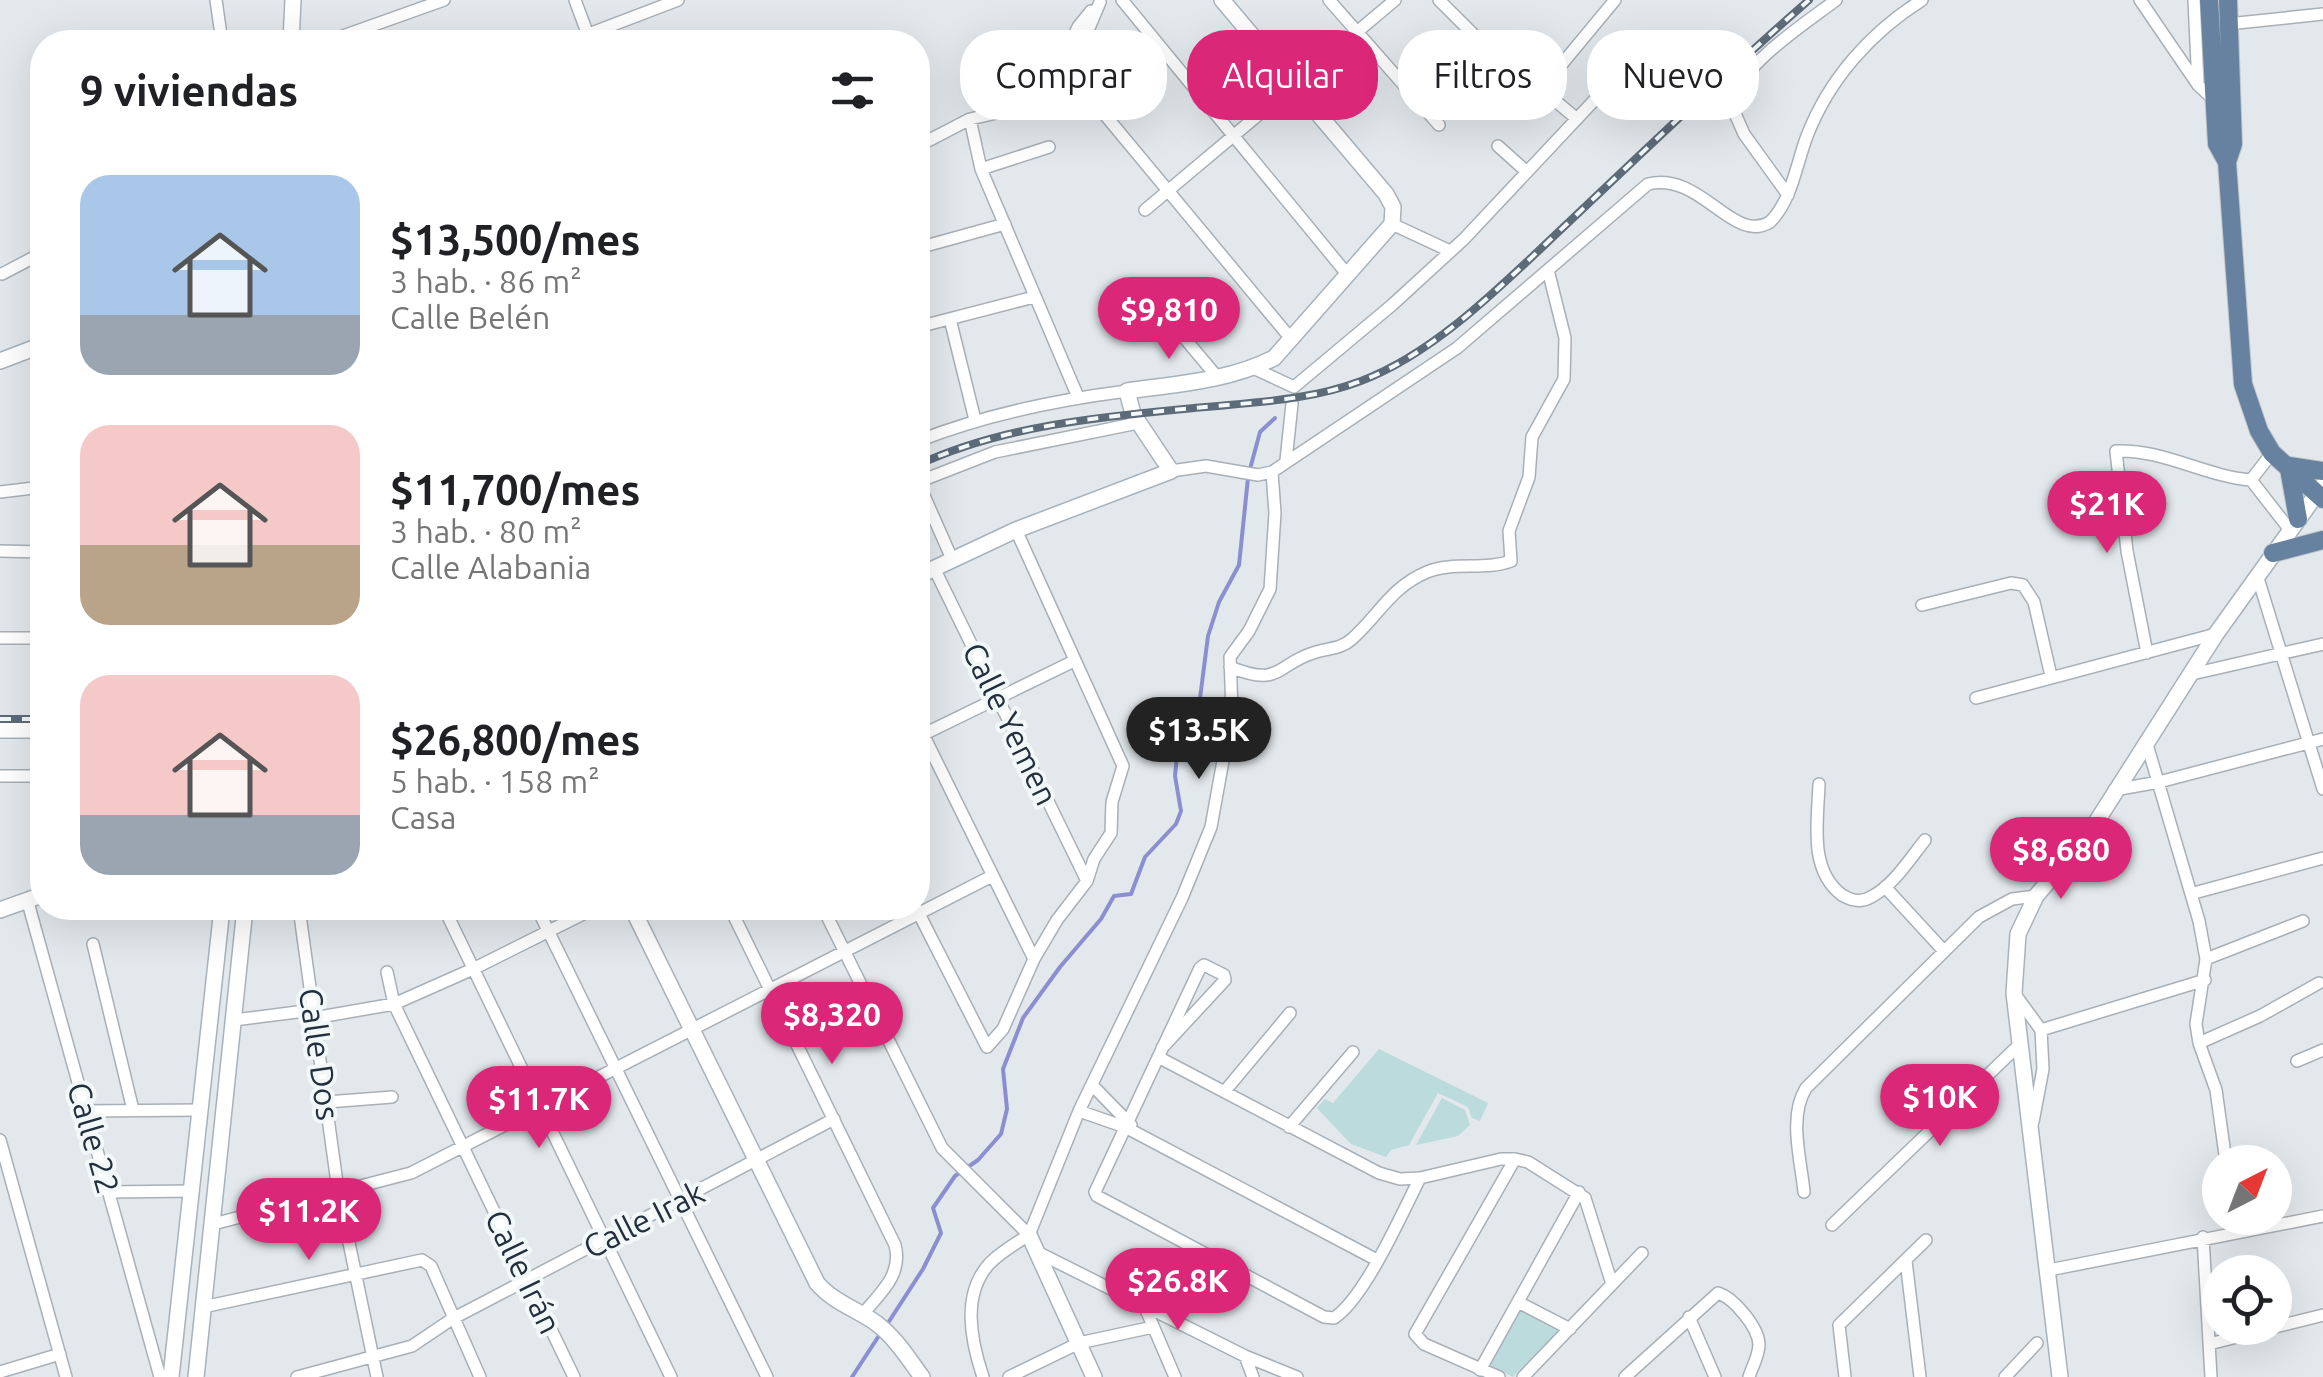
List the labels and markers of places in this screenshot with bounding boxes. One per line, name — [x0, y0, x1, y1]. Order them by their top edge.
pin: $9,810 — [1088, 277, 1250, 362]
pin: $21K — [2048, 471, 2166, 556]
pin: $13.5K — [1118, 697, 1280, 782]
pin: $8,680 — [1980, 817, 2142, 902]
pin: $8,320 — [751, 982, 913, 1067]
pin: $10K — [1881, 1064, 1999, 1149]
pin: $11.7K — [458, 1066, 620, 1151]
pin: $11.2K — [228, 1178, 390, 1263]
pin: $26.8K — [1097, 1248, 1259, 1333]

